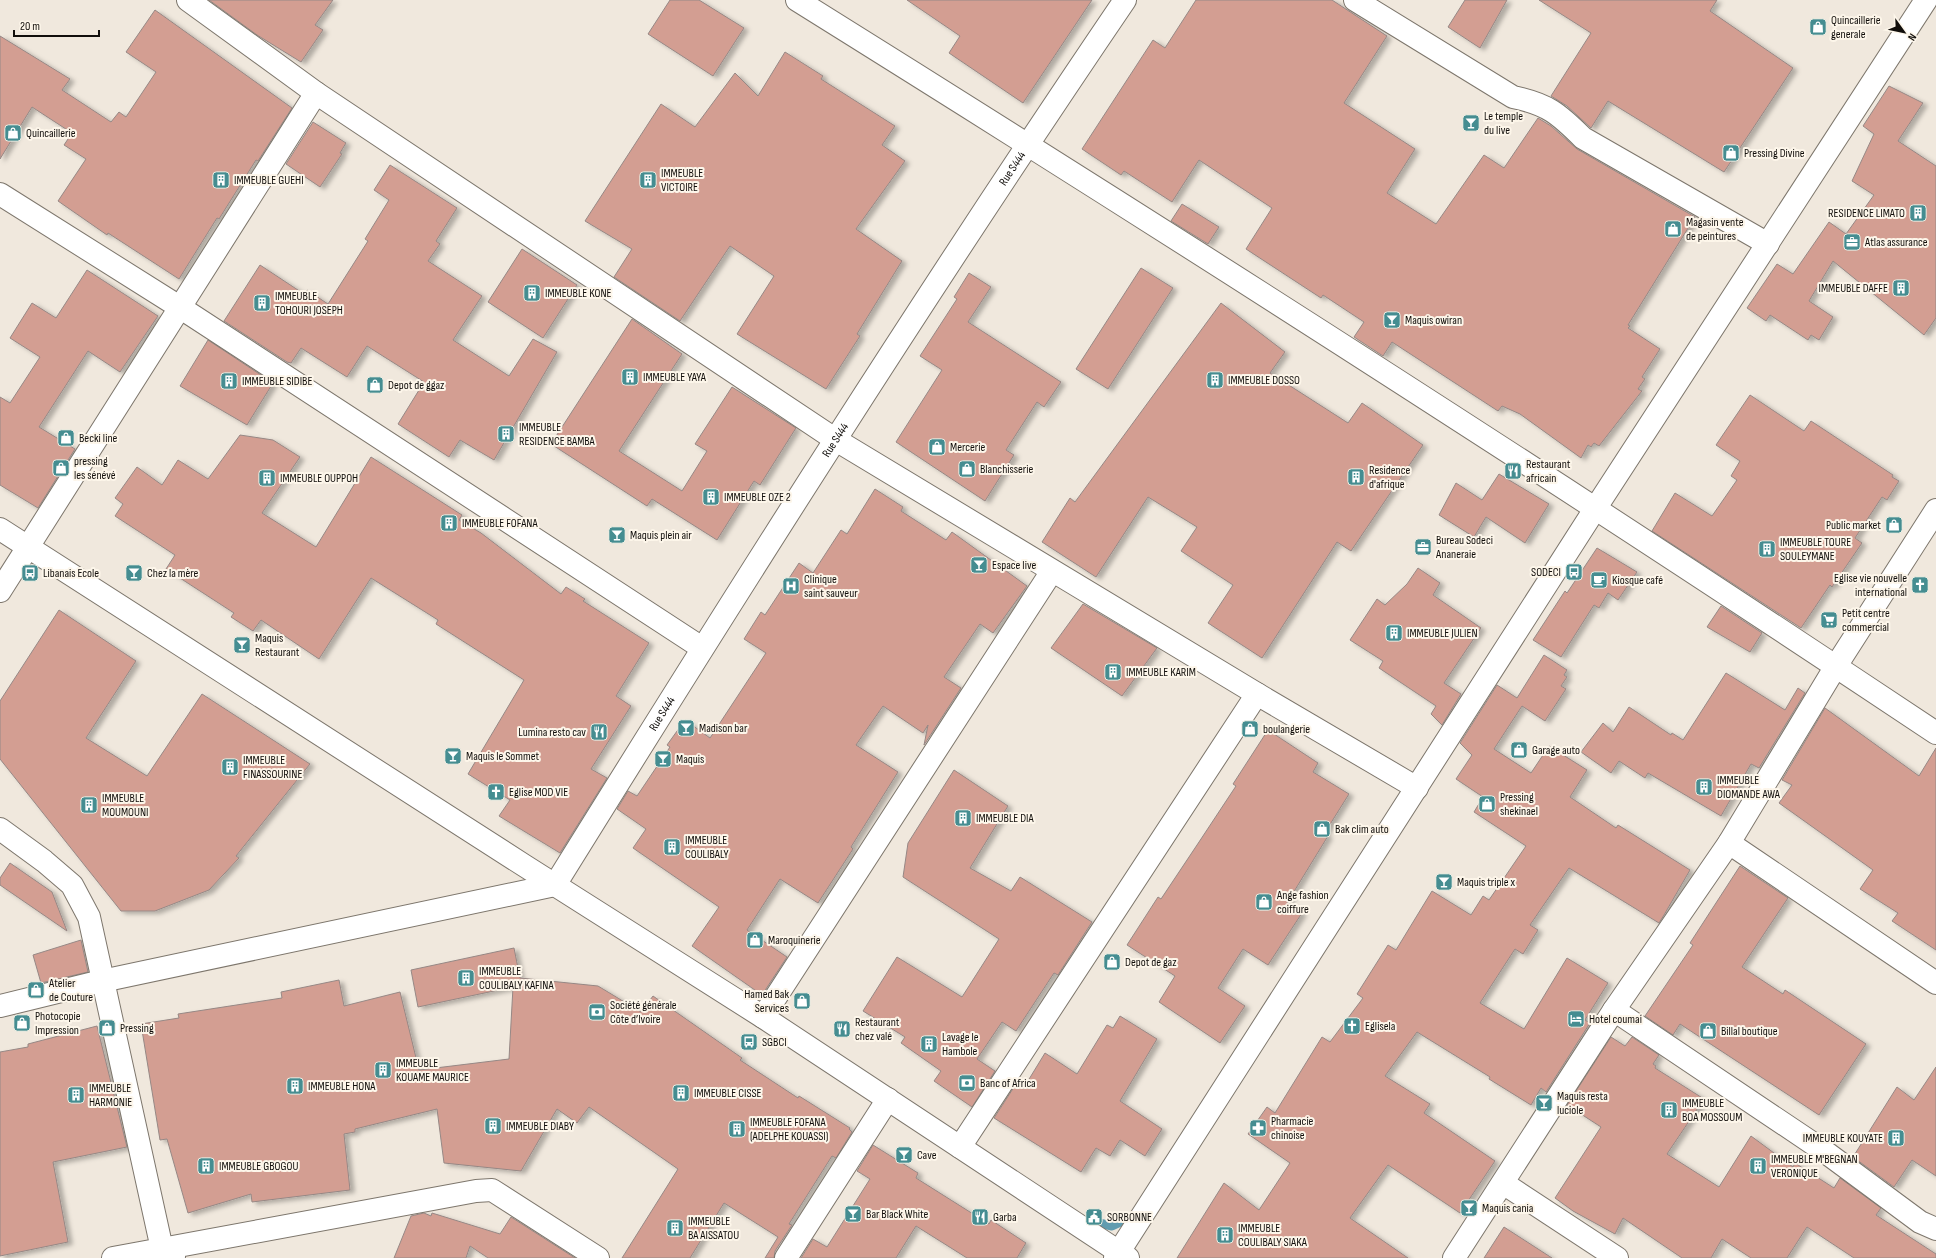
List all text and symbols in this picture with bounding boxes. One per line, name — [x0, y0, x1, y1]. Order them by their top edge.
scale bar — [14, 12, 99, 38]
north arrow — [1884, 12, 1924, 52]
place label: Quincaillerie generale — [1831, 13, 1881, 42]
shop icon: Quincaillerie generale — [1808, 17, 1828, 37]
text: 20 m — [20, 19, 40, 34]
text: N — [1905, 31, 1919, 43]
place label: Le temple du live — [1484, 109, 1523, 138]
bar icon: Le temple du live — [1461, 113, 1481, 133]
shop icon: Quincaillerie — [3, 123, 23, 143]
place label: Quincaillerie — [26, 126, 76, 141]
shop icon: Pressing Divine — [1721, 143, 1741, 163]
place label: Pressing Divine — [1744, 146, 1805, 161]
street label: Rue S444 — [996, 149, 1029, 189]
place label: IMMEUBLE VICTOIRE — [661, 166, 703, 195]
building icon: IMMEUBLE GUEHI — [211, 170, 231, 190]
building icon: IMMEUBLE VICTOIRE — [638, 170, 658, 190]
place label: IMMEUBLE GUEHI — [234, 173, 304, 188]
building icon: RESIDENCE LIMATO — [1908, 203, 1928, 223]
place label: RESIDENCE LIMATO — [1828, 206, 1905, 221]
place label: Magasin vente de peintures — [1686, 215, 1744, 244]
shop icon: Magasin vente de peintures — [1663, 219, 1683, 239]
office icon: Atlas assurance — [1842, 232, 1862, 252]
place label: Atlas assurance — [1864, 235, 1928, 250]
building icon: IMMEUBLE DAFFE — [1891, 278, 1911, 298]
place label: IMMEUBLE DAFFE — [1819, 281, 1888, 296]
building icon: IMMEUBLE KONE — [522, 283, 542, 303]
place label: IMMEUBLE KONE — [545, 286, 612, 301]
place label: IMMEUBLE TOHOURI JOSEPH — [275, 289, 343, 318]
building icon: IMMEUBLE TOHOURI JOSEPH — [252, 293, 272, 313]
bar icon: Maquis owiran — [1382, 310, 1402, 330]
place label: Maquis owiran — [1405, 313, 1462, 328]
building icon: IMMEUBLE YAYA — [620, 367, 640, 387]
place label: IMMEUBLE YAYA — [643, 370, 707, 385]
building icon: IMMEUBLE DOSSO — [1205, 370, 1225, 390]
building icon: IMMEUBLE SIDIBE — [219, 371, 239, 391]
place label: IMMEUBLE DOSSO — [1228, 373, 1300, 388]
place label: IMMEUBLE SIDIBE — [242, 374, 312, 389]
shop icon: Depot de ggaz — [365, 375, 385, 395]
place label: Depot de ggaz — [388, 378, 445, 393]
place label: IMMEUBLE RESIDENCE BAMBA — [519, 420, 596, 449]
street label: Rue S444 — [819, 420, 852, 460]
building icon: IMMEUBLE RESIDENCE BAMBA — [496, 424, 516, 444]
shop icon: Becki line — [56, 428, 76, 448]
place label: Becki line — [79, 431, 118, 446]
shop icon: Mercerie — [927, 437, 947, 457]
place label: Mercerie — [950, 440, 985, 455]
place label: pressing les sénévé — [74, 454, 116, 483]
place label: Restaurant africain — [1526, 457, 1571, 486]
shop icon: pressing les sénévé — [51, 458, 71, 478]
shop icon: Blanchisserie — [957, 459, 977, 479]
restaurant icon: Restaurant africain — [1503, 461, 1523, 481]
place label: Blanchisserie — [980, 462, 1033, 477]
place label: Residence d'afrique — [1369, 463, 1410, 492]
building icon: Residence d'afrique — [1346, 467, 1366, 487]
building icon: IMMEUBLE OUPPOH — [257, 468, 277, 488]
place label: IMMEUBLE OUPPOH — [280, 471, 358, 486]
building icon: IMMEUBLE OZE 2 — [701, 487, 721, 507]
place label: IMMEUBLE OZE 2 — [724, 490, 791, 505]
building icon: IMMEUBLE FOFANA — [439, 513, 459, 533]
shop icon: Public market — [1884, 515, 1904, 535]
place label: IMMEUBLE FOFANA — [462, 516, 538, 531]
place label: Public market — [1826, 518, 1881, 533]
bar icon: Maquis plein air — [607, 525, 627, 545]
place label: Maquis plein air — [630, 528, 692, 543]
place label: Bureau Sodeci Ananeraie — [1435, 533, 1493, 562]
place label: IMMEUBLE TOURE SOULEYMANE — [1780, 535, 1851, 564]
office icon: Bureau Sodeci Ananeraie — [1413, 537, 1433, 557]
building icon: IMMEUBLE TOURE SOULEYMANE — [1757, 539, 1777, 559]
bar icon: Espace live — [969, 555, 989, 575]
place label: Espace live — [992, 558, 1037, 573]
bus stop icon: SODECI — [1564, 562, 1584, 582]
bus stop icon: Libanais Ecole — [20, 563, 40, 583]
bar icon: Chez la mère — [124, 563, 144, 583]
place label: SODECI — [1531, 565, 1561, 580]
place label: Libanais Ecole — [43, 566, 99, 581]
place label: Chez la mère — [147, 566, 199, 581]
cafe icon: Kiosque café — [1589, 570, 1609, 590]
place label: Eglise vie nouvelle international — [1834, 571, 1907, 600]
place label: Clinique saint sauveur — [804, 572, 858, 601]
place label: Kiosque café — [1612, 573, 1663, 588]
church icon: Eglise vie nouvelle international — [1910, 575, 1930, 595]
hospital icon: Clinique saint sauveur — [781, 576, 801, 596]
place label: Petit centre commercial — [1842, 606, 1890, 635]
supermarket icon: Petit centre commercial — [1819, 610, 1839, 630]
building icon: IMMEUBLE JULIEN — [1384, 623, 1404, 643]
place label: IMMEUBLE JULIEN — [1407, 626, 1478, 641]
place label: Maquis Restaurant — [255, 631, 300, 660]
bar icon: Maquis Restaurant — [232, 635, 252, 655]
building icon: IMMEUBLE KARIM — [1103, 662, 1123, 682]
place label: IMMEUBLE KARIM — [1126, 665, 1196, 680]
street label: Rue S444 — [646, 694, 679, 734]
bar icon: Madison bar — [676, 718, 696, 738]
shop icon: boulangerie — [1240, 719, 1260, 739]
place label: Madison bar — [699, 721, 748, 736]
restaurant icon: Lumina resto cav — [589, 722, 609, 742]
place label: boulangerie — [1263, 722, 1310, 737]
place label: Lumina resto cav — [518, 725, 586, 740]
shop icon: Garage auto — [1509, 740, 1529, 760]
place label: Garage auto — [1532, 743, 1580, 758]
bar icon: Maquis le Sommet — [443, 746, 463, 766]
place label: Maquis le Sommet — [466, 749, 539, 764]
bar icon: Maquis — [653, 749, 673, 769]
place label: Maquis — [676, 752, 704, 767]
place label: IMMEUBLE FINASSOURINE — [243, 753, 302, 782]
building icon: IMMEUBLE FINASSOURINE — [220, 757, 240, 777]
place label: IMMEUBLE DIOMANDE AWA — [1717, 773, 1781, 802]
building icon: IMMEUBLE DIOMANDE AWA — [1694, 777, 1714, 797]
church icon: Eglise MOD VIE — [486, 782, 506, 802]
place label: Eglise MOD VIE — [509, 785, 568, 800]
place label: Pressing shekinael — [1500, 790, 1538, 819]
place label: IMMEUBLE MOUMOUNI — [102, 791, 149, 820]
shop icon: Pressing shekinael — [1477, 794, 1497, 814]
building icon: IMMEUBLE MOUMOUNI — [79, 795, 99, 815]
building icon: IMMEUBLE DIA — [953, 808, 973, 828]
place label: IMMEUBLE DIA — [976, 811, 1035, 826]
shop icon: Bak clim auto — [1312, 819, 1332, 839]
place label: Bak clim auto — [1335, 822, 1389, 837]
place label: IMMEUBLE COULIBALY — [685, 833, 729, 862]
building icon: IMMEUBLE COULIBALY — [662, 837, 682, 857]
bar icon: Maquis triple x — [1434, 872, 1454, 892]
place label: Maquis triple x — [1457, 875, 1515, 890]
place label: Ange fashion coiffure — [1276, 888, 1329, 917]
shop icon: Ange fashion coiffure — [1254, 892, 1274, 912]
shop icon: Maroquinerie — [745, 930, 765, 950]
place label: Maroquinerie — [768, 933, 821, 948]
shop icon: Depot de gaz — [1102, 952, 1122, 972]
place label: Depot de gaz — [1125, 955, 1177, 970]
place label: IMMEUBLE COULIBALY KAFINA — [479, 964, 554, 993]
building icon: IMMEUBLE COULIBALY KAFINA — [456, 968, 476, 988]
place label: Atelier de Couture — [48, 976, 93, 1005]
shop icon: Atelier de Couture — [26, 980, 46, 1000]
place label: Hamed Bak Services — [744, 987, 789, 1016]
shop icon: Hamed Bak Services — [792, 991, 812, 1011]
place label: Société générale Côte d’Ivoire — [610, 998, 677, 1027]
bank icon: Société générale Côte d’Ivoire — [587, 1002, 607, 1022]
place label: Photocopie Impression — [35, 1009, 81, 1038]
hotel icon: Hotel coumai — [1566, 1009, 1586, 1029]
place label: Hotel coumai — [1589, 1012, 1642, 1027]
shop icon: Photocopie Impression — [12, 1013, 32, 1033]
place label: Restaurant chez valé — [855, 1015, 900, 1044]
church icon: Eglisela — [1342, 1016, 1362, 1036]
shop icon: Pressing — [97, 1018, 117, 1038]
restaurant icon: Restaurant chez valé — [832, 1019, 852, 1039]
place label: Eglisela — [1365, 1019, 1396, 1034]
place label: Pressing — [120, 1021, 154, 1036]
shop icon: Billal boutique — [1698, 1021, 1718, 1041]
place label: Billal boutique — [1721, 1024, 1778, 1039]
place label: Lavage le Hambole — [942, 1030, 979, 1059]
bus stop icon: SGBCI — [739, 1032, 759, 1052]
building icon: Lavage le Hambole — [919, 1034, 939, 1054]
place label: SGBCI — [762, 1035, 787, 1050]
place label: IMMEUBLE KOUAME MAURICE — [396, 1056, 469, 1085]
building icon: IMMEUBLE KOUAME MAURICE — [373, 1060, 393, 1080]
bank icon: Banc of Africa — [957, 1073, 977, 1093]
building icon: IMMEUBLE HONA — [285, 1076, 305, 1096]
place label: Banc of Africa — [980, 1076, 1036, 1091]
place label: IMMEUBLE HONA — [308, 1079, 376, 1094]
place label: IMMEUBLE HARMONIE — [89, 1081, 132, 1110]
building icon: IMMEUBLE CISSE — [671, 1083, 691, 1103]
building icon: IMMEUBLE HARMONIE — [66, 1085, 86, 1105]
place label: IMMEUBLE CISSE — [694, 1086, 762, 1101]
place label: Maquis resta luciole — [1557, 1089, 1608, 1118]
bar icon: Maquis resta luciole — [1534, 1093, 1554, 1113]
place label: IMMEUBLE BOA MOSSOUM — [1682, 1096, 1742, 1125]
building icon: IMMEUBLE BOA MOSSOUM — [1659, 1100, 1679, 1120]
place label: Pharmacie chinoise — [1271, 1114, 1314, 1143]
place label: IMMEUBLE FOFANA (ADELPHE KOUASSI) — [750, 1115, 828, 1144]
building icon: IMMEUBLE DIABY — [483, 1116, 503, 1136]
pharmacy icon: Pharmacie chinoise — [1248, 1118, 1268, 1138]
place label: IMMEUBLE DIABY — [506, 1119, 574, 1134]
building icon: IMMEUBLE FOFANA (ADELPHE KOUASSI) — [727, 1119, 747, 1139]
building icon: IMMEUBLE KOUYATE — [1886, 1128, 1906, 1148]
place label: IMMEUBLE KOUYATE — [1803, 1131, 1883, 1146]
bar icon: Cave — [894, 1145, 914, 1165]
place label: Cave — [917, 1148, 937, 1163]
place label: IMMEUBLE M'BEGNAN VERONIQUE — [1771, 1152, 1858, 1181]
building icon: IMMEUBLE GBOGOU — [196, 1156, 216, 1176]
building icon: IMMEUBLE M'BEGNAN VERONIQUE — [1748, 1156, 1768, 1176]
place label: IMMEUBLE GBOGOU — [219, 1159, 298, 1174]
bar icon: Maquis cania — [1459, 1198, 1479, 1218]
place label: Maquis cania — [1482, 1201, 1534, 1216]
bar icon: Bar Black White — [843, 1204, 863, 1224]
place label: Bar Black White — [866, 1207, 929, 1222]
restaurant icon: Garba — [970, 1207, 990, 1227]
public building icon: SORBONNE — [1084, 1207, 1104, 1227]
place label: Garba — [993, 1210, 1017, 1225]
place label: SORBONNE — [1107, 1210, 1152, 1225]
place label: IMMEUBLE BA AISSATOU — [688, 1214, 739, 1243]
building icon: IMMEUBLE BA AISSATOU — [665, 1218, 685, 1238]
place label: IMMEUBLE COULIBALY SIAKA — [1238, 1221, 1308, 1250]
building icon: IMMEUBLE COULIBALY SIAKA — [1215, 1225, 1235, 1245]

